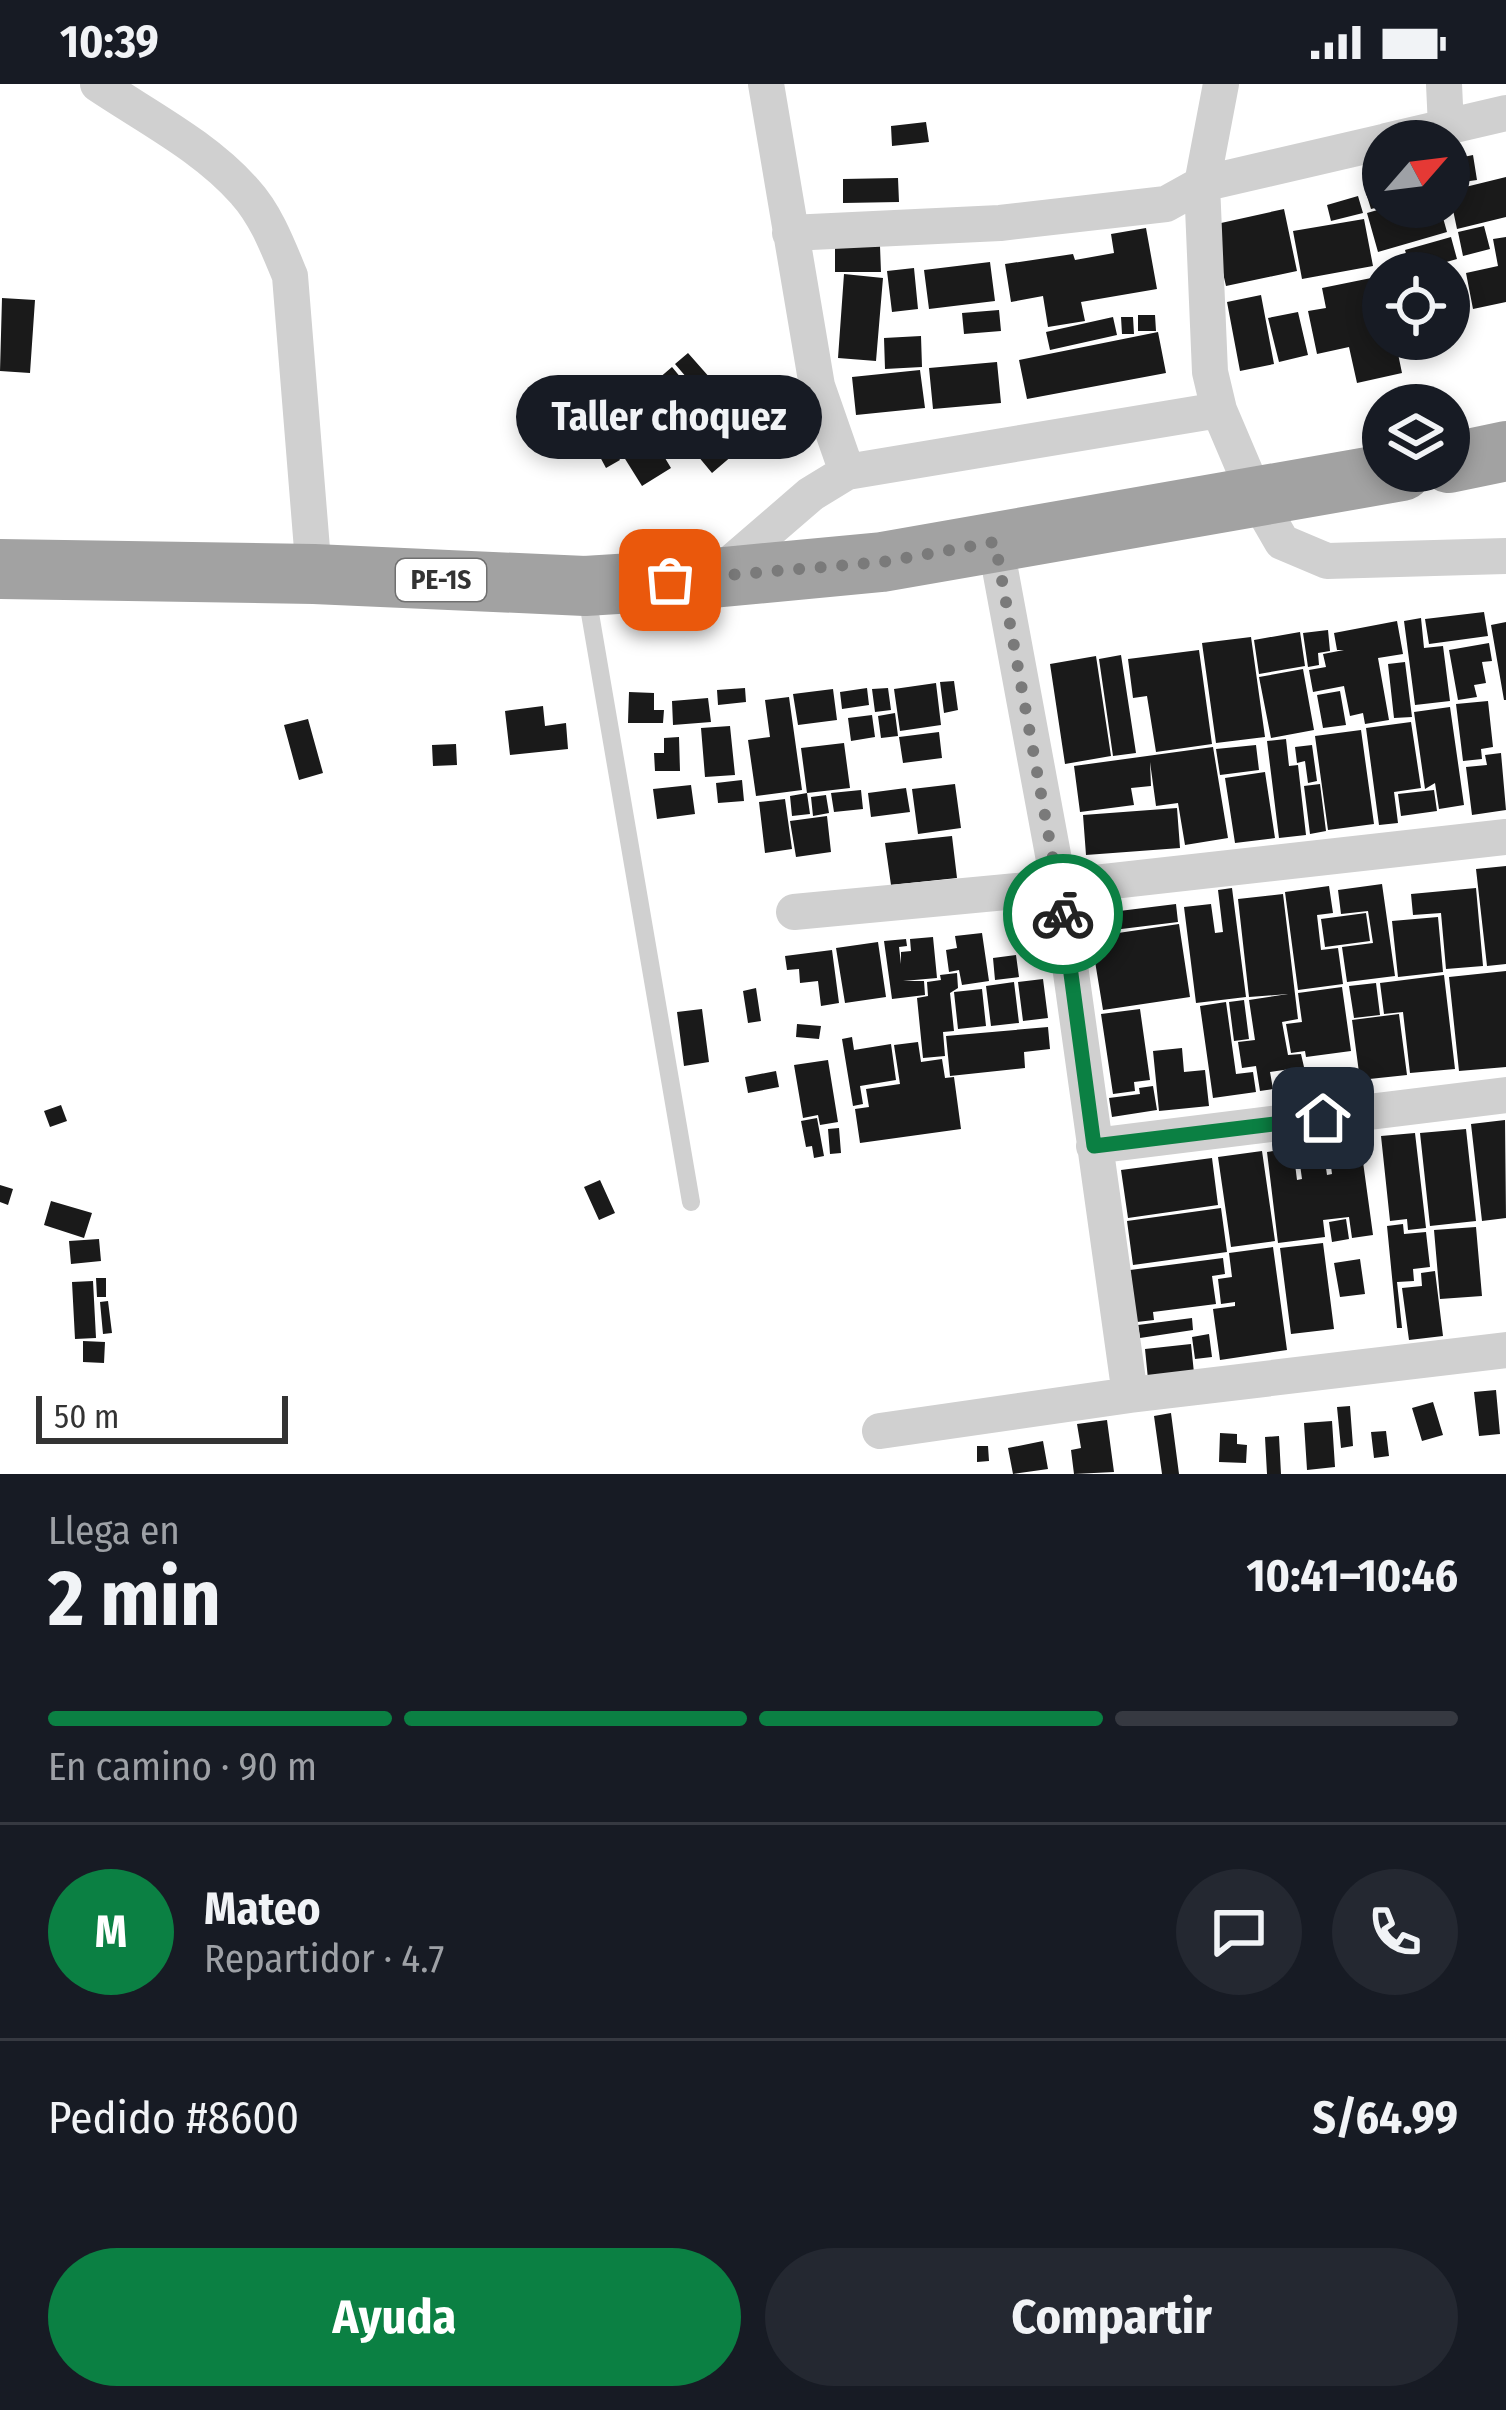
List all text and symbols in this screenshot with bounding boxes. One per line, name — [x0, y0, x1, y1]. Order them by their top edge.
text: 10:39 — [60, 15, 159, 69]
north arrow — [1362, 120, 1470, 228]
map controls — [1362, 120, 1470, 492]
button: locate — [1362, 252, 1470, 360]
callout: Taller choquez — [517, 376, 823, 460]
button: layers — [1362, 384, 1470, 492]
text: Taller choquez — [552, 394, 786, 440]
pin — [619, 529, 721, 631]
icon: bag — [637, 547, 703, 613]
road number: PE-1S — [396, 559, 486, 601]
courier — [1003, 854, 1123, 974]
icon: bike — [1030, 881, 1096, 947]
pin — [1272, 1067, 1374, 1169]
icon: home — [1290, 1085, 1356, 1151]
scale bar — [36, 1390, 288, 1443]
text: 50 m — [54, 1397, 119, 1437]
text: Llega en — [48, 1508, 180, 1554]
text: 10:41–10:46 — [1247, 1549, 1458, 1603]
text: 2 min — [48, 1552, 221, 1646]
text: En camino · 90 m — [48, 1744, 317, 1790]
button: chat — [1176, 1869, 1302, 1995]
button: phone — [1332, 1869, 1458, 1995]
text: Mateo — [204, 1882, 321, 1936]
text: M — [95, 1905, 127, 1959]
text: Repartidor · 4.7 — [204, 1936, 444, 1982]
text: Pedido #8600 — [48, 2091, 299, 2145]
text: S/64.99 — [1312, 2091, 1458, 2145]
button: Ayuda — [48, 2248, 741, 2386]
button: Compartir — [765, 2248, 1458, 2386]

